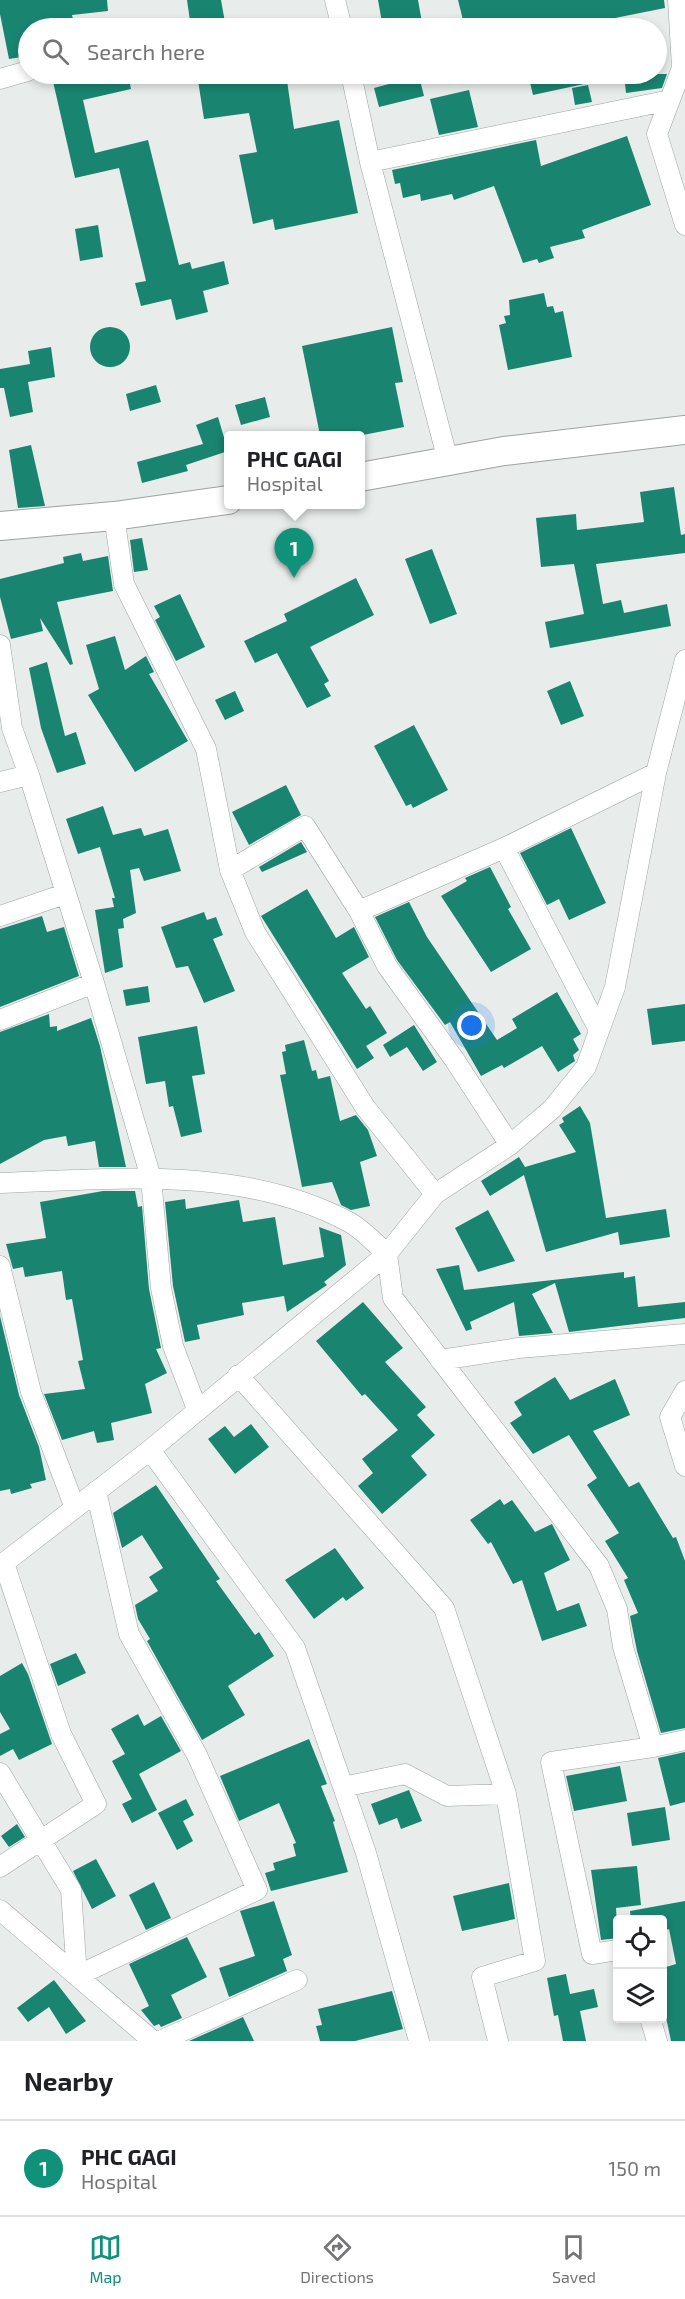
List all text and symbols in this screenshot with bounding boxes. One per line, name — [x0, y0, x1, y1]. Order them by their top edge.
search box — [18, 18, 667, 84]
icon: search — [39, 35, 72, 68]
text: Search here — [87, 38, 205, 64]
popup — [224, 431, 365, 509]
text: PHC GAGI — [247, 445, 342, 471]
text: Hospital — [247, 471, 323, 495]
pin: 1 — [274, 528, 314, 578]
your location — [457, 1011, 486, 1040]
map controls — [613, 1915, 667, 2023]
button: locate — [613, 1915, 667, 1969]
button: layers — [613, 1969, 667, 2023]
text: Nearby — [24, 2065, 113, 2096]
text: PHC GAGI — [81, 2143, 177, 2169]
text: 1 — [39, 2156, 48, 2180]
text: 150 m — [608, 2156, 661, 2180]
text: Hospital — [81, 2169, 157, 2193]
tab: Map — [89, 2231, 122, 2286]
tab: Directions — [300, 2231, 374, 2286]
tab: Saved — [552, 2231, 596, 2286]

